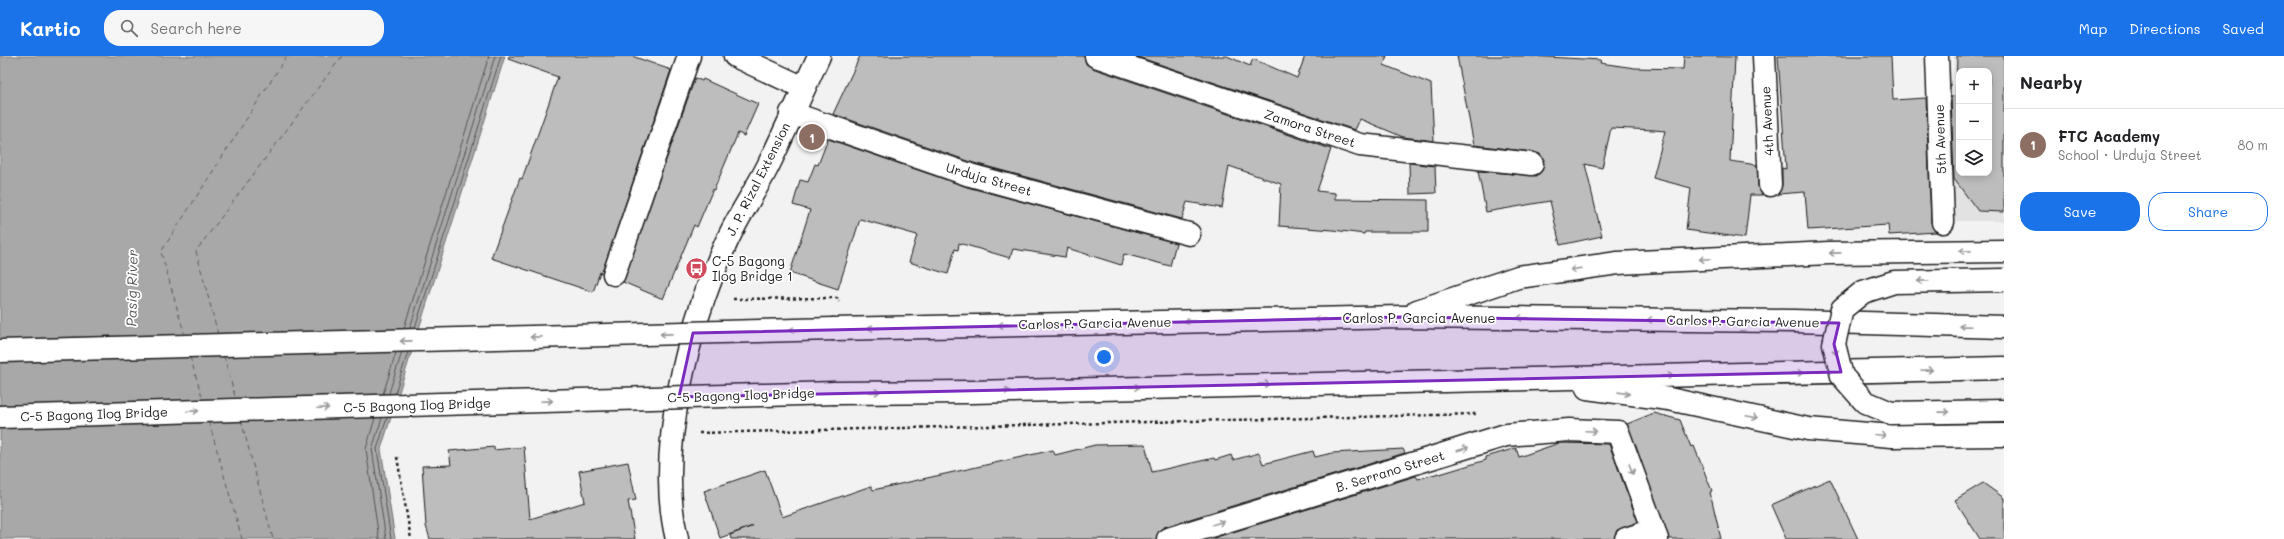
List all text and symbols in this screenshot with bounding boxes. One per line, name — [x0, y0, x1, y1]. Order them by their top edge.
search box — [104, 10, 384, 46]
text: Kartio — [20, 16, 80, 41]
icon: search — [118, 17, 140, 39]
text: Search here — [150, 18, 242, 38]
text: Map — [2079, 19, 2107, 38]
text: Directions — [2129, 19, 2200, 38]
text: Saved — [2222, 19, 2264, 38]
map controls — [1956, 68, 1992, 176]
button: + — [1956, 68, 1992, 104]
text: Nearby — [2020, 71, 2082, 93]
street label: 4th Avenue — [1756, 86, 1777, 156]
street label: 5th Avenue — [1930, 104, 1949, 174]
button: − — [1956, 104, 1992, 140]
street label: Zamora Street — [1262, 105, 1358, 150]
street label: J. P. Rizal Extension — [722, 119, 794, 238]
pin: 1 — [799, 122, 825, 152]
text: FTC Academy — [2058, 126, 2160, 146]
text: 1 — [2030, 136, 2036, 153]
text: 80 m — [2238, 136, 2268, 153]
button: layers — [1956, 140, 1992, 176]
text: School · Urduja Street — [2058, 146, 2202, 163]
street label: Urduja Street — [944, 158, 1034, 199]
button: Save — [2020, 192, 2140, 231]
button: Share — [2148, 192, 2268, 231]
one-way arrow — [1959, 248, 1972, 255]
water label: Pasig River — [121, 249, 142, 327]
one-way arrow — [1829, 249, 1842, 257]
place label: C-5 Bagong Ilog Bridge 1 — [712, 252, 793, 284]
bus stop icon: C-5 Bagong Ilog Bridge 1 — [683, 255, 709, 281]
one-way arrow — [1699, 255, 1712, 262]
one-way arrow — [1570, 265, 1583, 273]
one-way arrow — [1917, 277, 1930, 285]
street label: Carlos P. Garcia Avenue — [1342, 309, 1496, 326]
street label: Carlos P. Garcia Avenue — [1666, 311, 1820, 330]
street label: Carlos P. Garcia Avenue — [1018, 313, 1172, 332]
one-way arrow — [1517, 314, 1530, 322]
one-way arrow — [1314, 315, 1327, 323]
one-way arrow — [1647, 316, 1660, 324]
one-way arrow — [1184, 317, 1197, 325]
one-way arrow — [998, 321, 1011, 329]
one-way arrow — [1959, 322, 1972, 330]
one-way arrow — [868, 324, 881, 332]
one-way arrow — [789, 326, 802, 334]
one-way arrow — [660, 330, 673, 338]
one-way arrow — [530, 333, 543, 341]
one-way arrow — [400, 337, 413, 344]
one-way arrow — [1832, 342, 1840, 355]
your location — [1094, 347, 1114, 367]
one-way arrow — [1920, 366, 1933, 374]
one-way arrow — [1790, 369, 1803, 377]
one-way arrow — [1660, 372, 1673, 380]
one-way arrow — [1257, 380, 1270, 388]
street label: C-5 Bagong Ilog Bridge — [667, 383, 815, 406]
one-way arrow — [1127, 384, 1140, 391]
one-way arrow — [997, 387, 1010, 395]
one-way arrow — [867, 388, 880, 395]
one-way arrow — [1617, 389, 1630, 397]
street label: C-5 Bagong Ilog Bridge — [343, 393, 491, 416]
one-way arrow — [540, 397, 553, 405]
street label: C-5 Bagong Ilog Bridge — [20, 402, 168, 425]
one-way arrow — [316, 404, 329, 411]
one-way arrow — [186, 408, 199, 415]
one-way arrow — [1937, 408, 1950, 416]
one-way arrow — [1745, 413, 1758, 421]
one-way arrow — [1584, 427, 1597, 435]
one-way arrow — [1873, 432, 1886, 439]
one-way arrow — [1457, 444, 1469, 452]
street label: B. Serrano Street — [1333, 446, 1447, 495]
one-way arrow — [1628, 462, 1636, 474]
one-way arrow — [1212, 519, 1224, 527]

